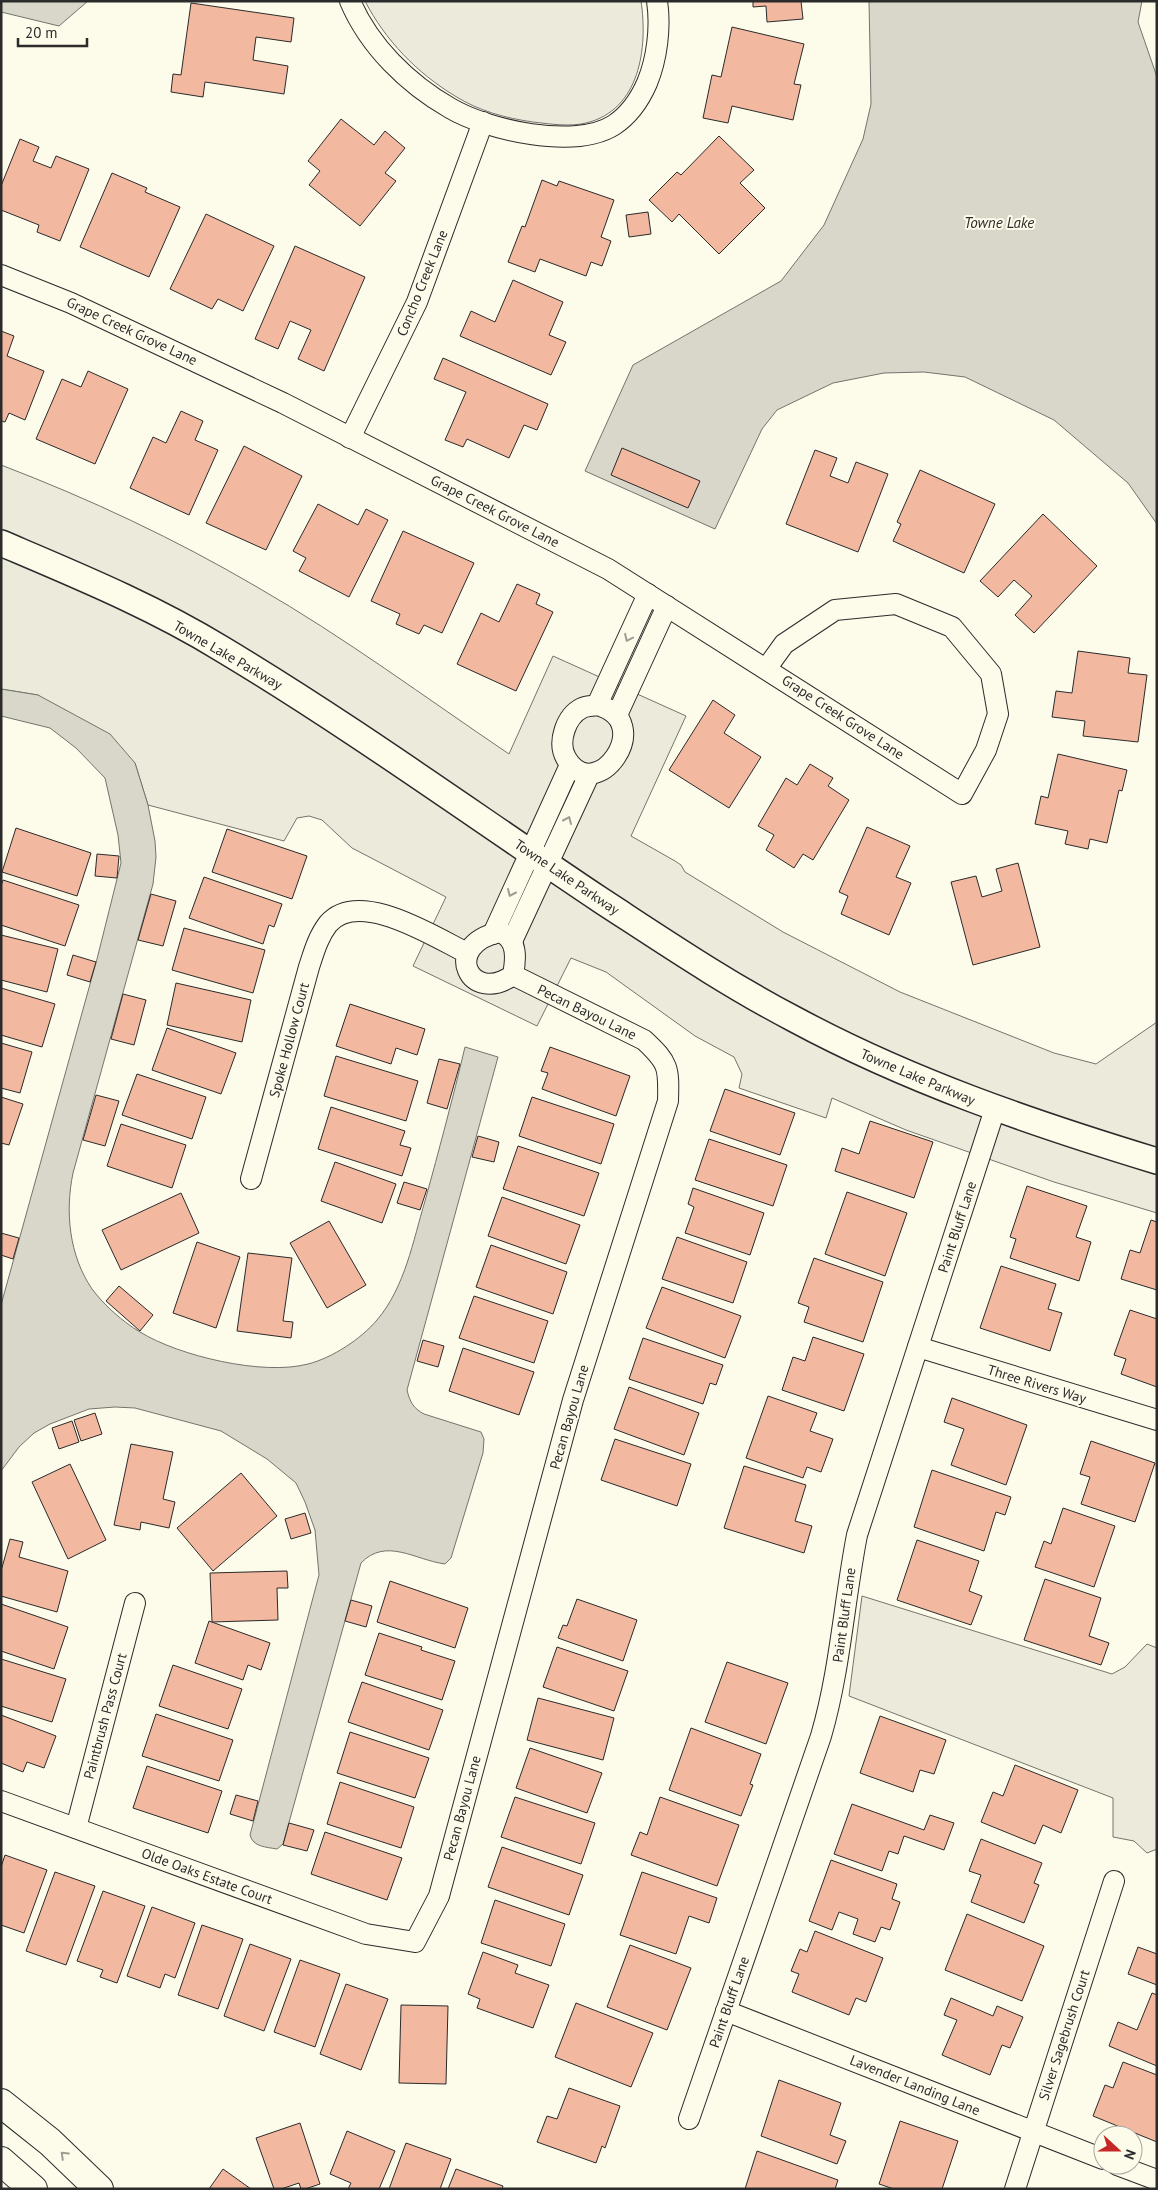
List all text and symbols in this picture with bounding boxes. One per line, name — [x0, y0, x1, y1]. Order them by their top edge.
scale bar — [18, 15, 86, 47]
text: 20 m — [25, 23, 58, 42]
water label: Towne Lake — [964, 213, 1034, 232]
street label: Concho Creek Lane — [392, 227, 452, 339]
street label: Grape Creek Grove Lane — [64, 293, 200, 369]
street label: Grape Creek Grove Lane — [428, 471, 562, 551]
street label: Towne Lake Parkway — [170, 616, 286, 694]
one-way arrow — [623, 633, 634, 642]
street label: Grape Creek Grove Lane — [779, 671, 907, 763]
one-way arrow — [562, 816, 573, 825]
street label: Towne Lake Parkway — [511, 835, 623, 919]
one-way arrow — [507, 888, 518, 897]
street label: Spoke Hollow Court — [265, 980, 313, 1100]
street label: Pecan Bayou Lane — [535, 980, 639, 1044]
street label: Towne Lake Parkway — [858, 1045, 979, 1109]
street label: Paint Bluff Lane — [934, 1179, 980, 1275]
street label: Three Rivers Way — [985, 1360, 1089, 1408]
street label: Pecan Bayou Lane — [545, 1363, 593, 1471]
street label: Paint Bluff Lane — [828, 1567, 860, 1663]
street label: Paintbrush Pass Court — [79, 1651, 131, 1781]
street label: Pecan Bayou Lane — [439, 1754, 485, 1862]
street label: Olde Oaks Estate Court — [139, 1844, 275, 1908]
street label: Paint Bluff Lane — [705, 1954, 753, 2050]
street label: Silver Sagebrush Court — [1034, 1967, 1094, 2103]
street label: Lavender Landing Lane — [847, 2051, 983, 2119]
north arrow — [1093, 2125, 1143, 2175]
text: N — [1120, 2147, 1140, 2162]
one-way arrow — [60, 2152, 69, 2161]

